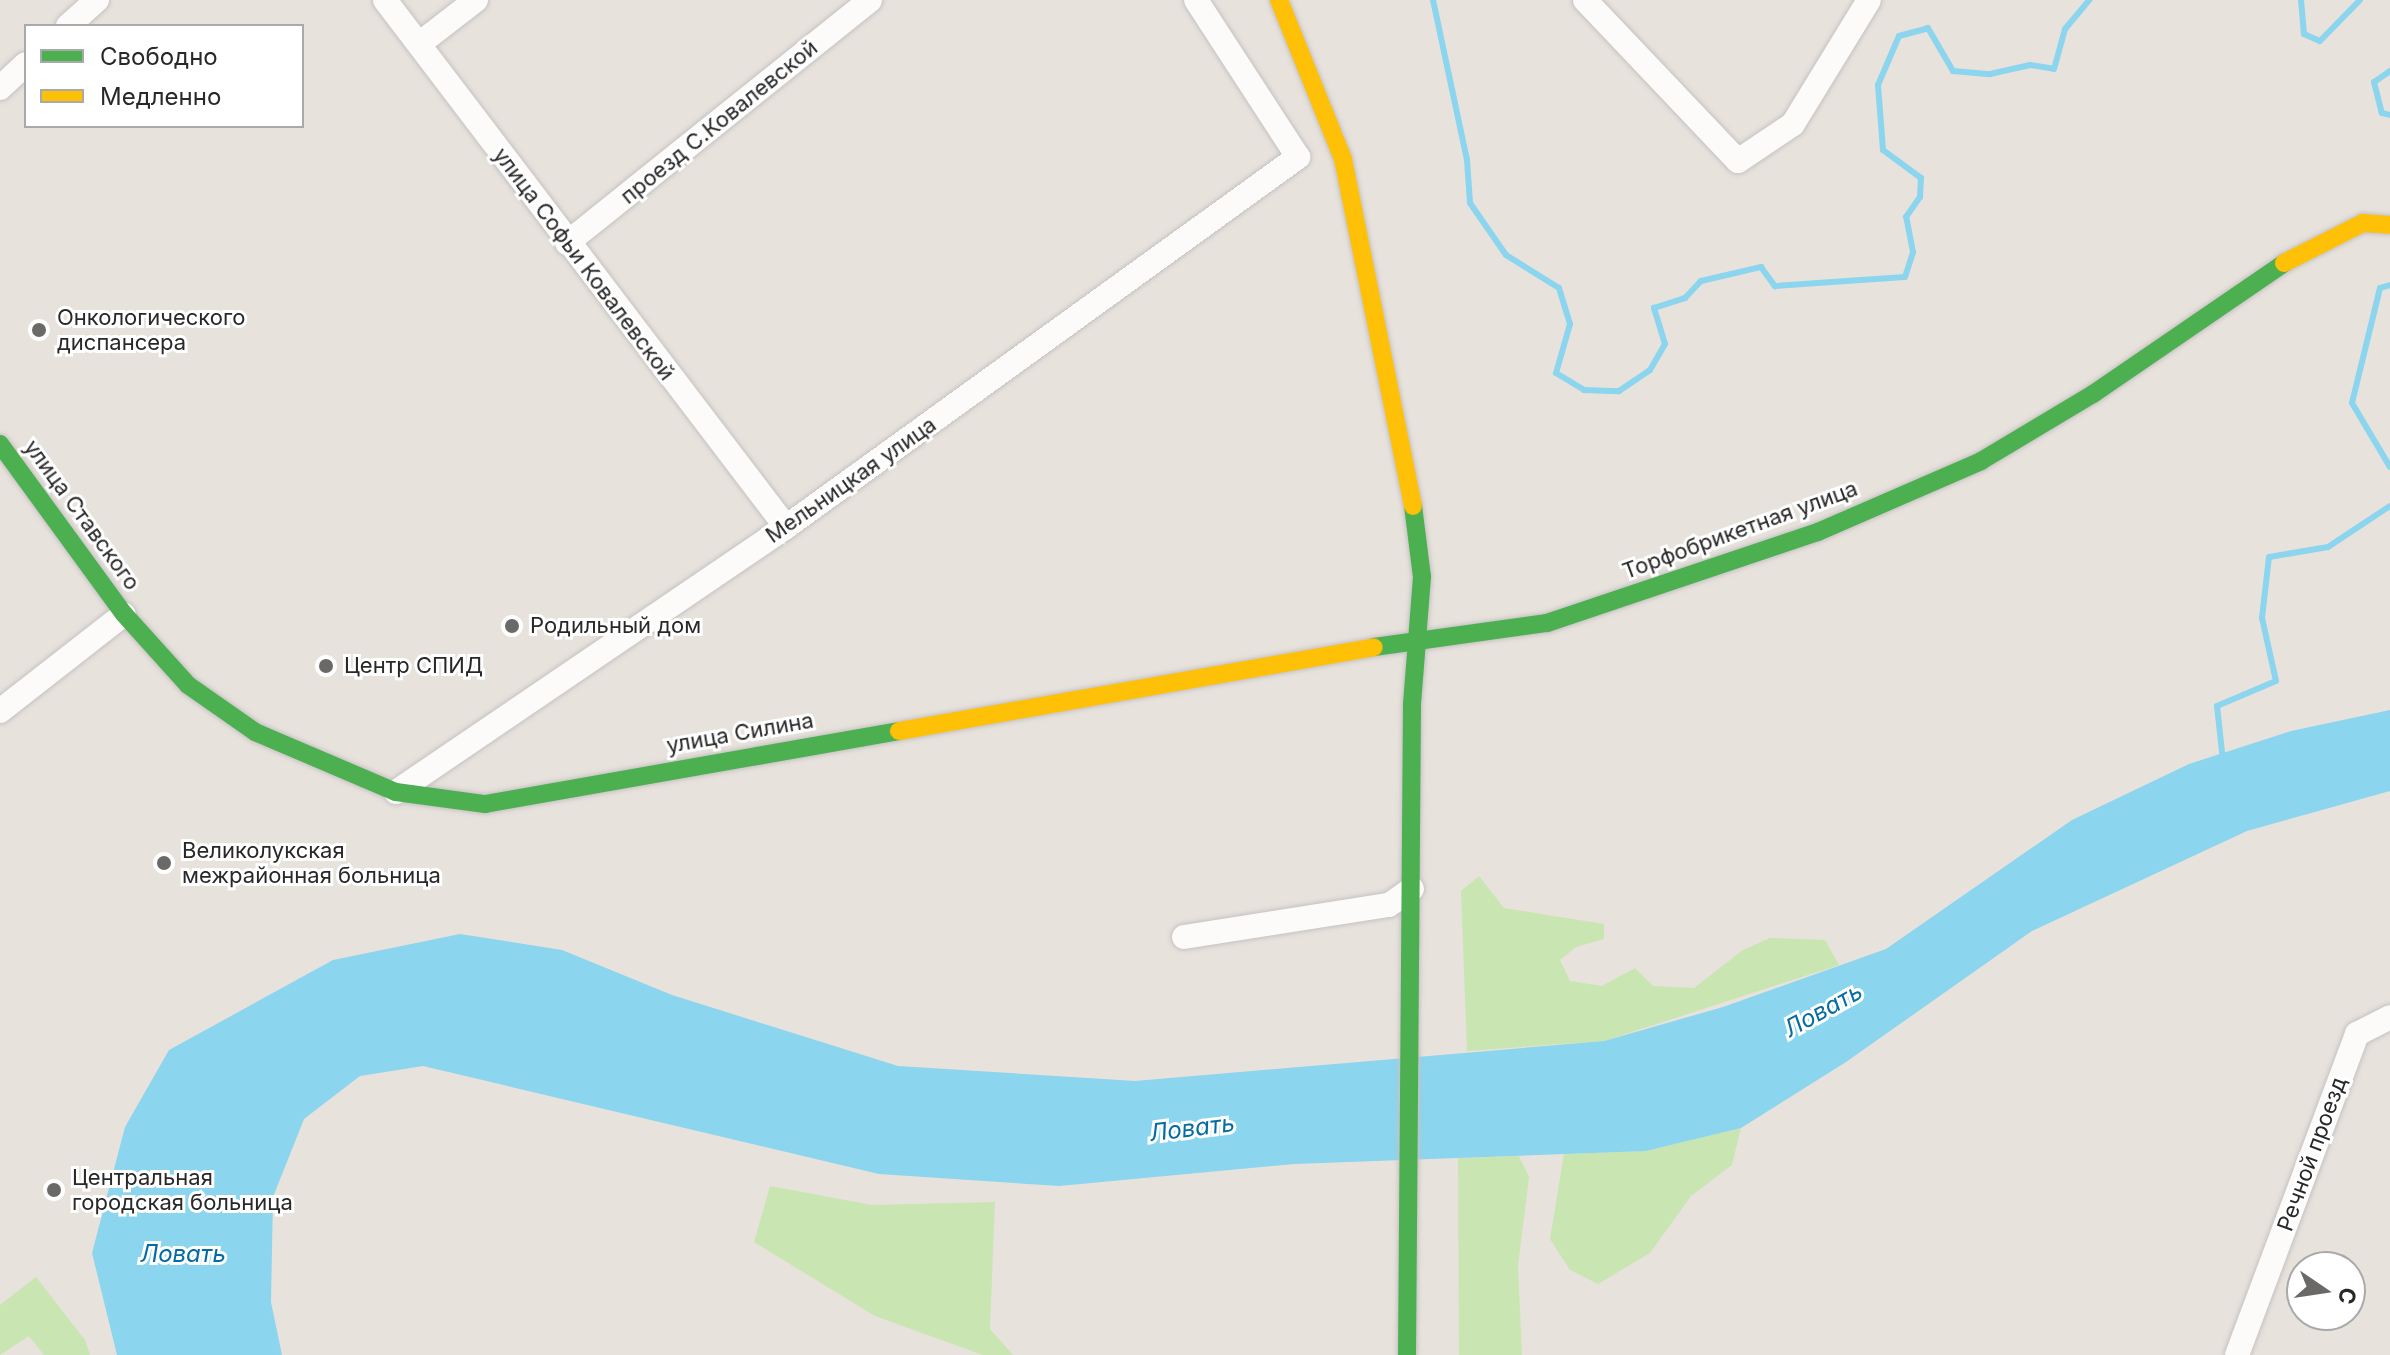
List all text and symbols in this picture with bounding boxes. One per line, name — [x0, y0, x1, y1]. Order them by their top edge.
legend — [24, 24, 304, 128]
street label: проезд С.Ковалевской — [615, 34, 823, 210]
text: Свободно — [100, 42, 218, 71]
text: Медленно — [100, 82, 221, 111]
street label: улица Софьи Ковалевской — [488, 142, 680, 386]
place label: Онкологического диспансера — [57, 304, 245, 356]
marker: Онкологического диспансера — [28, 319, 50, 341]
street label: Мельницкая улица — [761, 411, 941, 549]
street label: улица Ставского — [19, 435, 145, 595]
street label: Торфобрикетная улица — [1619, 475, 1861, 585]
place label: Родильный дом — [530, 613, 701, 639]
marker: Родильный дом — [501, 615, 523, 637]
place label: Центр СПИД — [344, 653, 483, 679]
marker: Центр СПИД — [315, 655, 337, 677]
street label: улица Силина — [664, 707, 816, 759]
place label: Великолукская межрайонная больница — [182, 837, 441, 888]
marker: Великолукская межрайонная больница — [153, 852, 175, 874]
water label: Ловать — [1779, 977, 1867, 1043]
street label: Речной проезд — [2272, 1073, 2352, 1235]
water label: Ловать — [1148, 1108, 1236, 1148]
place label: Центральная городская больница — [72, 1164, 293, 1216]
marker: Центральная городская больница — [43, 1179, 65, 1201]
water label: Ловать — [140, 1240, 226, 1268]
north arrow — [2286, 1251, 2366, 1331]
text: С — [2333, 1285, 2362, 1307]

